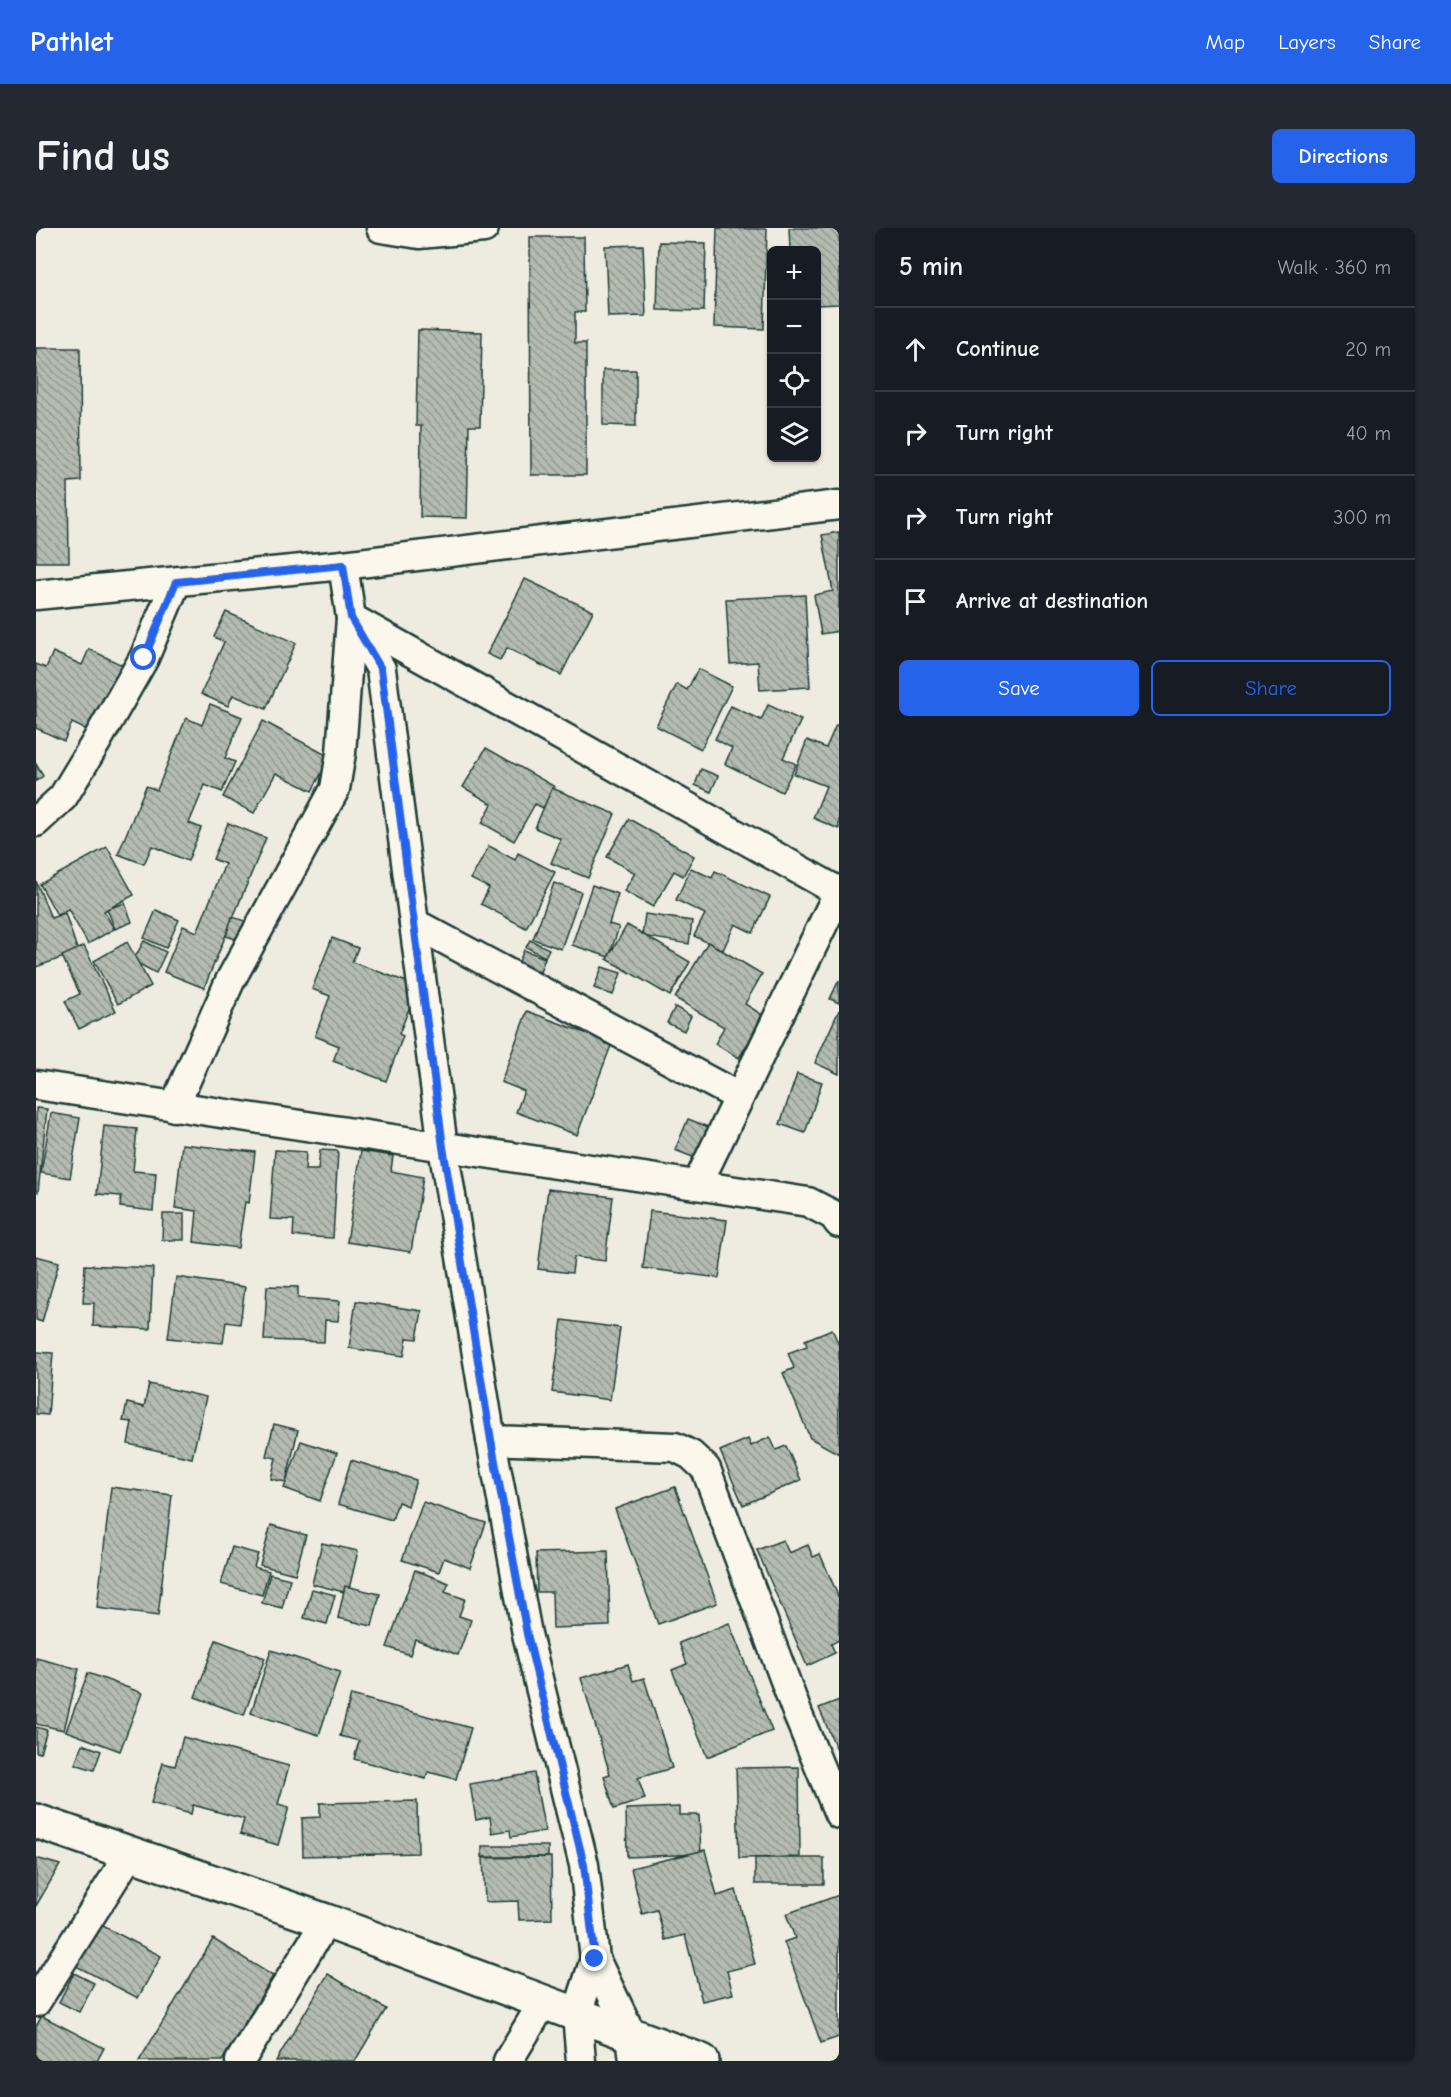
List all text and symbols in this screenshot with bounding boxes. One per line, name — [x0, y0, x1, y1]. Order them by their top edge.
text: Pathlet — [30, 26, 113, 58]
text: Map — [1206, 30, 1245, 54]
text: Layers — [1278, 30, 1336, 54]
text: Share — [1369, 30, 1421, 54]
button: Directions — [1272, 129, 1415, 183]
text: Find us — [36, 132, 170, 181]
map controls — [767, 246, 821, 462]
button: + — [767, 246, 821, 300]
text: 5 min — [899, 252, 963, 282]
text: Walk · 360 m — [1277, 256, 1391, 279]
button: − — [767, 300, 821, 354]
icon: ahead — [899, 333, 932, 366]
text: Continue — [956, 336, 1039, 362]
text: 20 m — [1345, 338, 1391, 361]
button: locate — [767, 354, 821, 408]
button: layers — [767, 408, 821, 462]
icon: right — [899, 417, 932, 450]
text: Turn right — [956, 420, 1053, 446]
text: 40 m — [1346, 422, 1391, 445]
icon: right — [899, 501, 932, 534]
text: Turn right — [956, 504, 1053, 530]
text: 300 m — [1333, 506, 1391, 529]
icon: arrive — [899, 585, 932, 618]
text: Arrive at destination — [956, 588, 1148, 614]
route start — [130, 644, 156, 670]
button: Save — [899, 660, 1139, 716]
button: Share — [1151, 660, 1391, 716]
route end — [581, 1945, 607, 1971]

